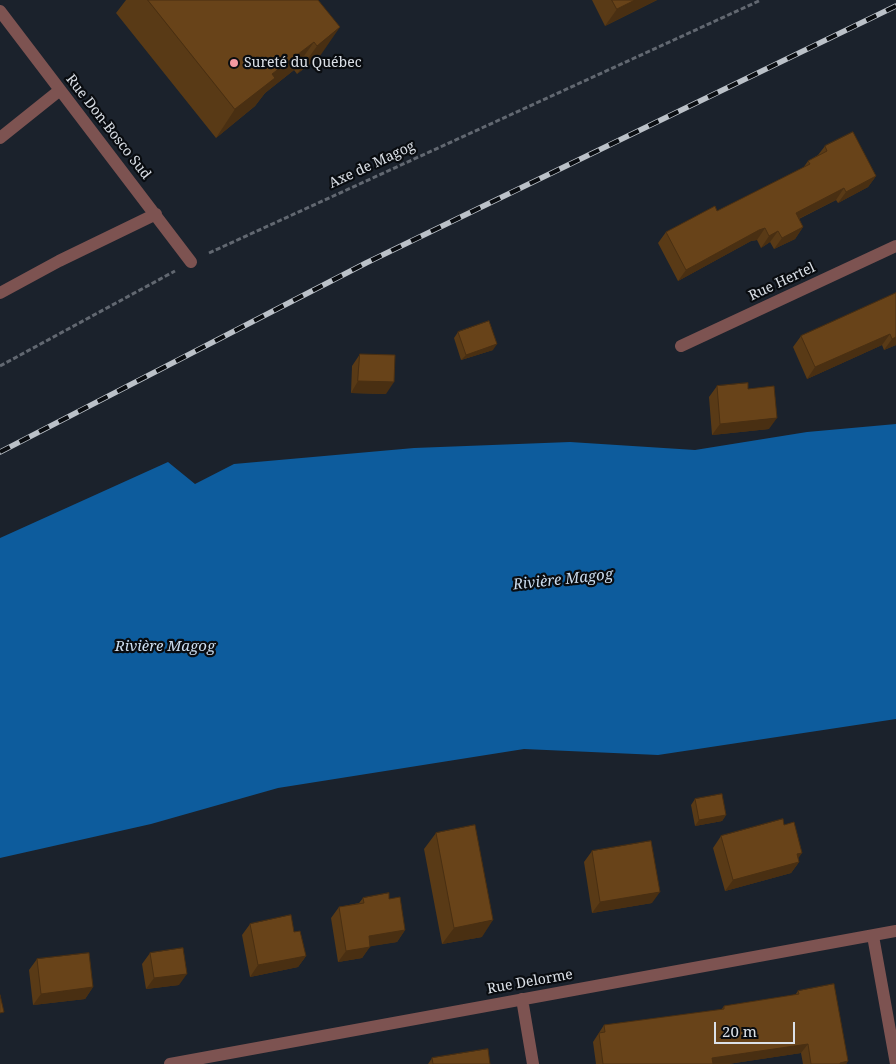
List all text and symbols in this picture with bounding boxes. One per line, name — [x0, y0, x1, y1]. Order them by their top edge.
place label: Sureté du Québec — [244, 55, 362, 71]
marker: Sureté du Québec — [228, 57, 240, 69]
street label: Rue Don-Bosco Sud — [62, 71, 154, 183]
street label: Axe de Magog — [326, 138, 418, 192]
street label: Rue Hertel — [746, 259, 818, 305]
water label: Rivière Magog — [512, 566, 614, 594]
water label: Rivière Magog — [115, 638, 215, 656]
street label: Rue Delorme — [486, 966, 574, 998]
scale bar — [716, 1012, 797, 1044]
text: 20 m — [722, 1021, 757, 1041]

